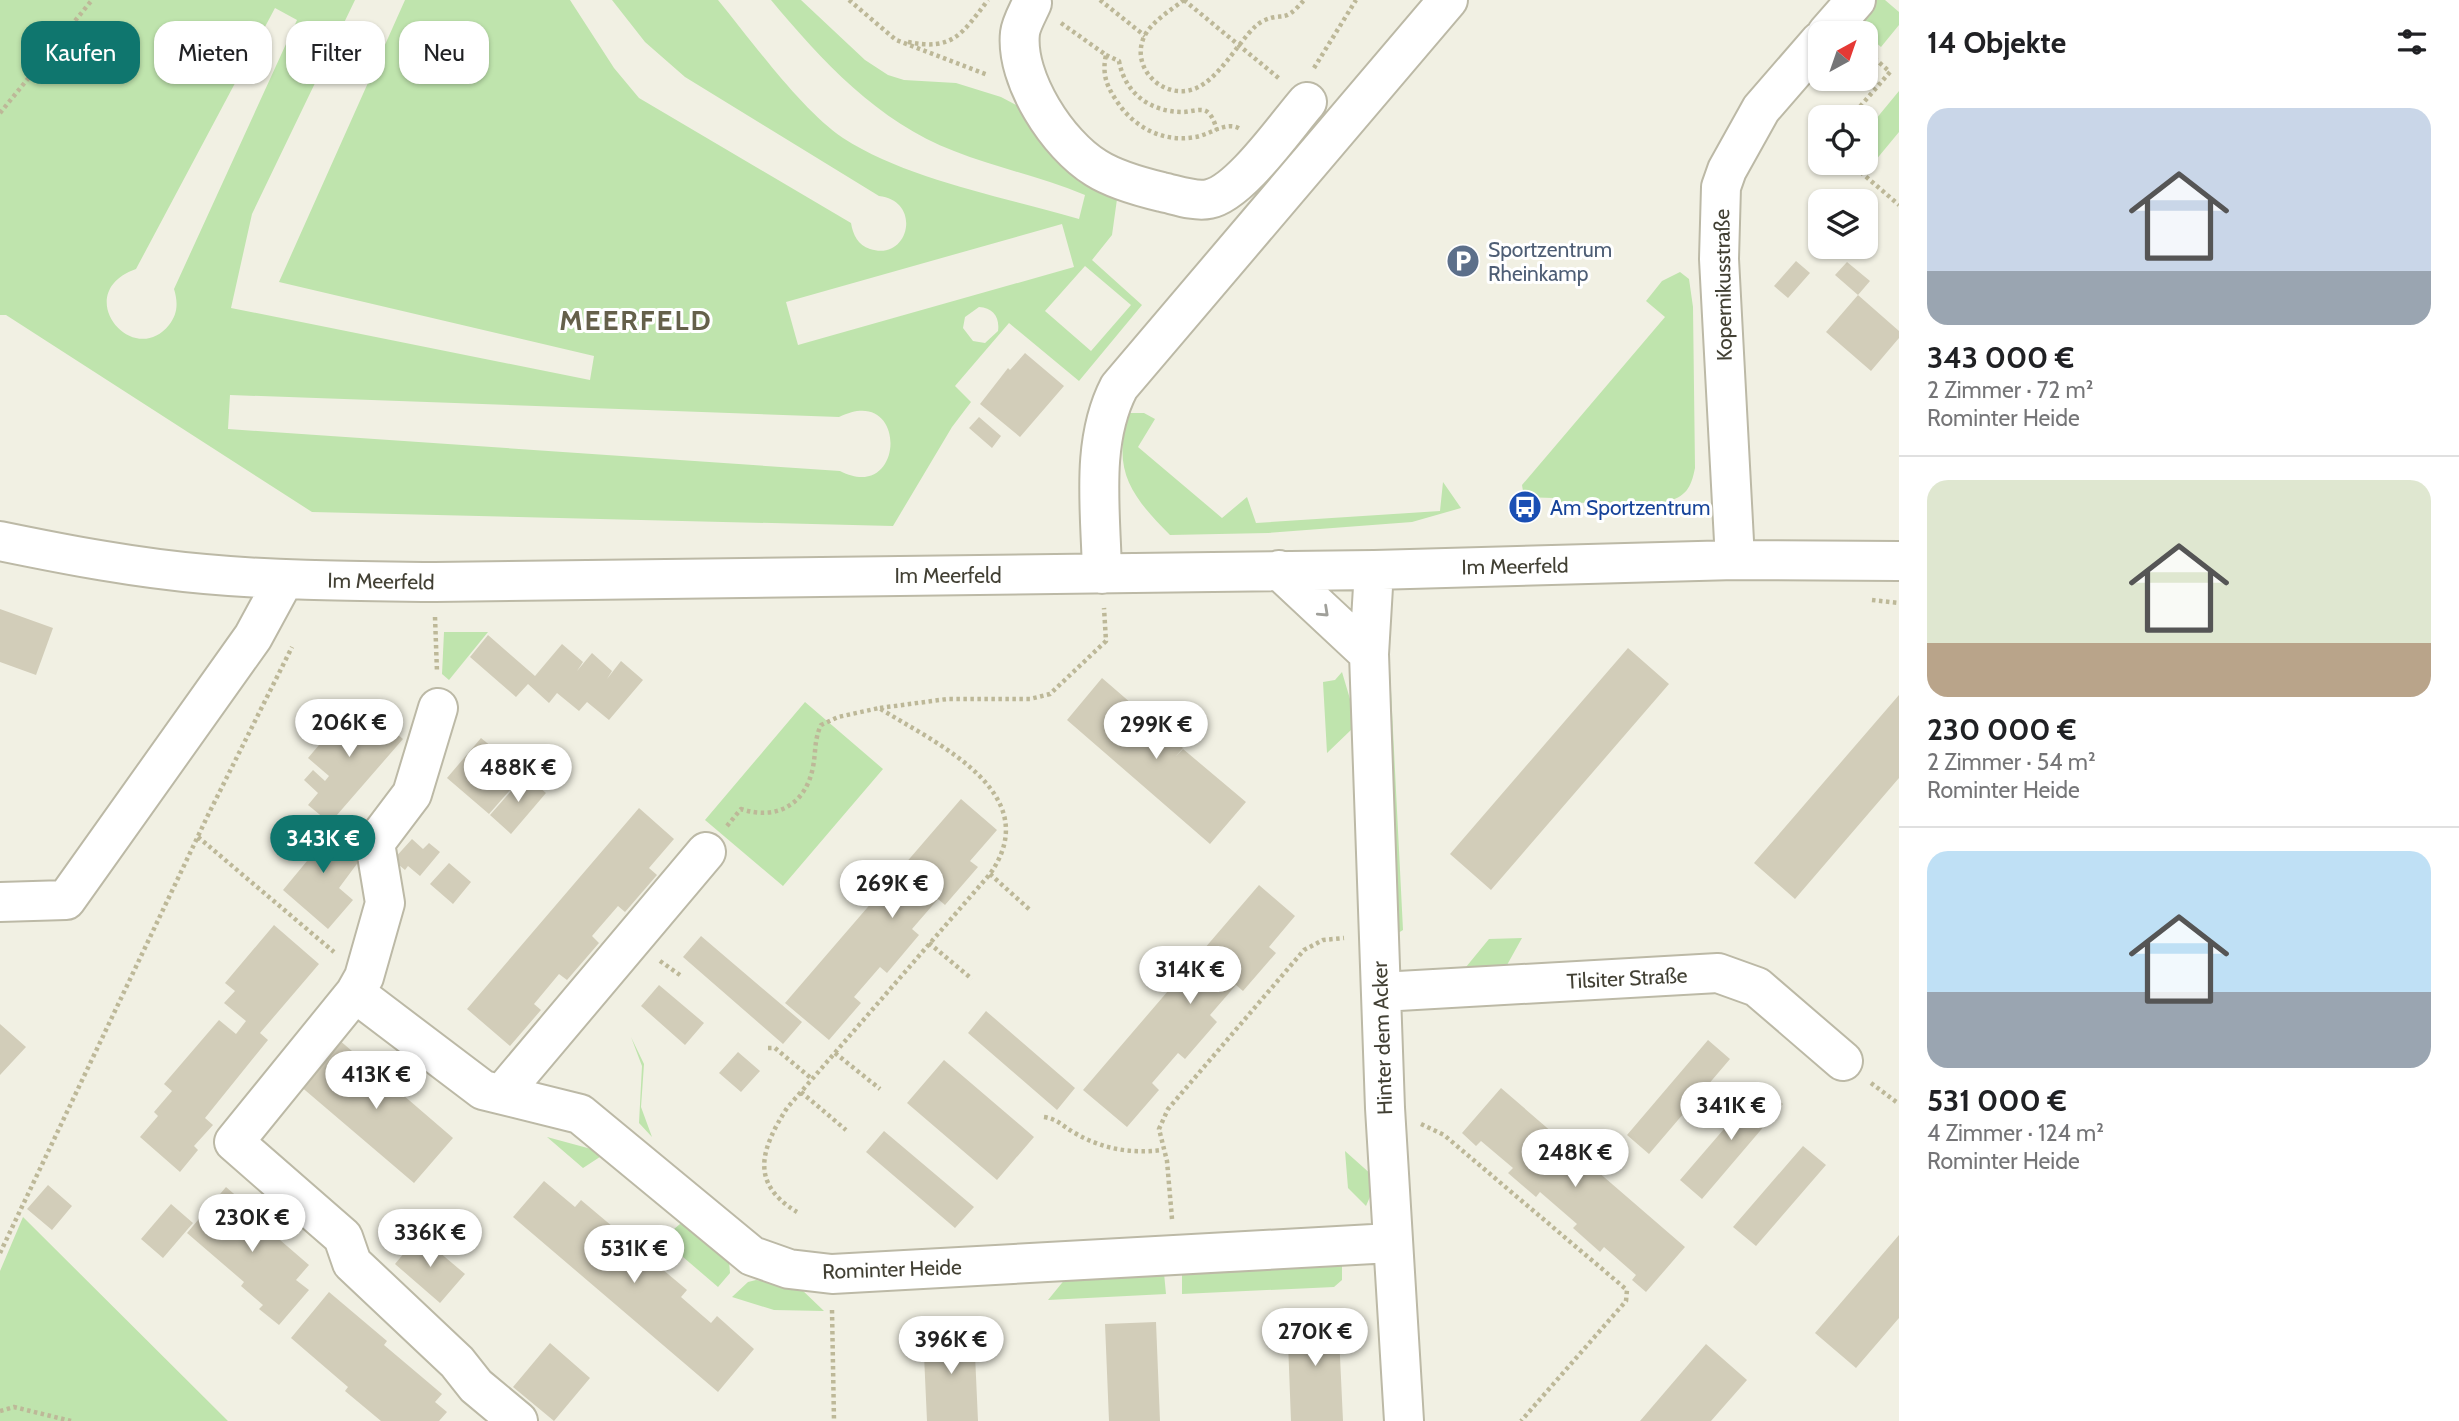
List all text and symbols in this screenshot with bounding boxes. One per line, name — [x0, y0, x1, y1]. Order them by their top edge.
chip: Kaufen — [21, 21, 140, 84]
chip: Mieten — [154, 21, 272, 84]
chip: Filter — [286, 21, 385, 84]
chip: Neu — [399, 21, 489, 84]
north arrow — [1808, 21, 1878, 91]
map controls — [1808, 21, 1878, 259]
icon: filters — [2393, 23, 2431, 61]
text: 14 Objekte — [1927, 24, 2066, 61]
button: locate — [1808, 105, 1878, 175]
icon: home — [2116, 153, 2242, 279]
button: layers — [1808, 189, 1878, 259]
street label: Kopernikusstraße — [1709, 208, 1737, 361]
place label: Sportzentrum Rheinkamp — [1488, 237, 1612, 286]
parking icon: Sportzentrum Rheinkamp — [1444, 242, 1482, 280]
district label: MEERFELD — [559, 303, 713, 337]
text: 343 000 € — [1927, 339, 2074, 376]
text: 2 Zimmer · 72 m² — [1927, 376, 2093, 404]
text: Rominter Heide — [1927, 404, 2080, 432]
bus stop icon: Am Sportzentrum — [1506, 488, 1544, 526]
place label: Am Sportzentrum — [1550, 495, 1710, 520]
icon: home — [2116, 525, 2242, 651]
street label: Im Meerfeld — [1461, 553, 1569, 579]
street label: Im Meerfeld — [894, 563, 1002, 588]
street label: Im Meerfeld — [327, 568, 435, 594]
one-way arrow — [1316, 604, 1329, 616]
pin: 206K € — [292, 700, 406, 759]
pin: 299K € — [1099, 702, 1213, 761]
text: 206K € — [311, 708, 387, 736]
text: 299K € — [1120, 710, 1192, 738]
text: 230 000 € — [1927, 711, 2077, 748]
pin: 488K € — [461, 744, 575, 804]
text: 2 Zimmer · 54 m² — [1927, 748, 2096, 776]
text: 488K € — [480, 753, 556, 781]
text: Rominter Heide — [1927, 776, 2080, 804]
pin: 343K € — [266, 816, 380, 875]
text: 343K € — [286, 824, 360, 852]
pin: 269K € — [835, 860, 949, 920]
text: 269K € — [856, 869, 928, 897]
icon: home — [2116, 896, 2242, 1022]
pin: 314K € — [1133, 946, 1247, 1006]
text: 314K € — [1155, 955, 1225, 983]
street label: Hinter dem Acker — [1367, 960, 1397, 1115]
street label: Tilsiter Straße — [1566, 962, 1688, 994]
pin: 413K € — [319, 1052, 433, 1111]
text: 413K € — [341, 1060, 411, 1088]
pin: 341K € — [1674, 1082, 1788, 1142]
text: 531 000 € — [1927, 1082, 2067, 1119]
text: 341K € — [1696, 1091, 1766, 1119]
text: 4 Zimmer · 124 m² — [1927, 1119, 2104, 1147]
pin: 248K € — [1518, 1130, 1632, 1189]
text: 248K € — [1538, 1138, 1612, 1166]
text: Rominter Heide — [1927, 1147, 2080, 1175]
pin: 230K € — [195, 1194, 309, 1254]
text: 230K € — [214, 1203, 290, 1231]
pin: 336K € — [373, 1210, 487, 1269]
text: 336K € — [394, 1218, 466, 1246]
pin: 531K € — [577, 1226, 691, 1285]
text: 531K € — [600, 1234, 668, 1262]
street label: Rominter Heide — [822, 1254, 962, 1284]
pin: 270K € — [1258, 1308, 1372, 1368]
pin: 396K € — [894, 1316, 1008, 1376]
text: 270K € — [1278, 1317, 1352, 1345]
text: 396K € — [915, 1325, 987, 1353]

